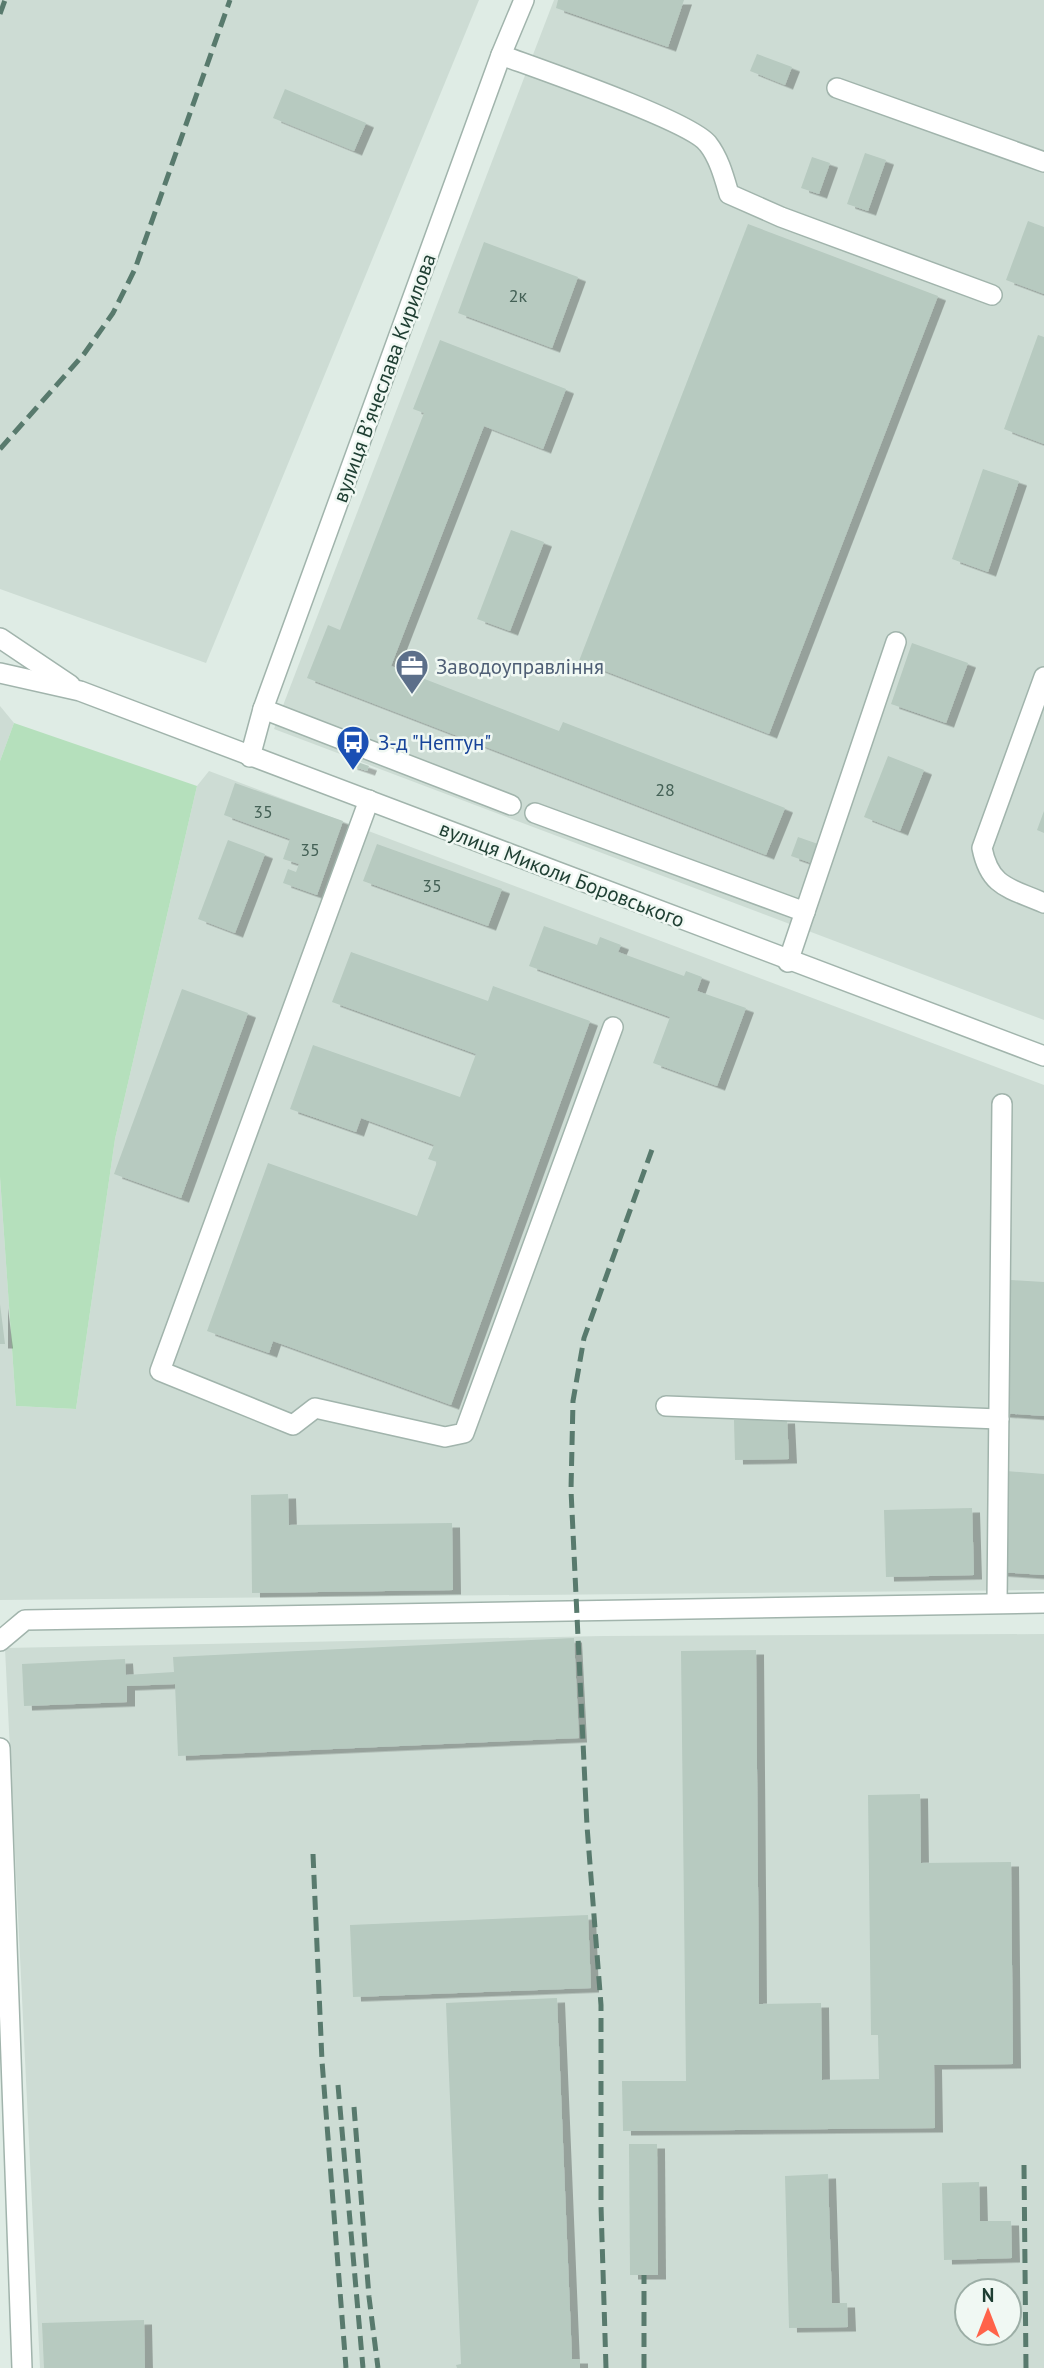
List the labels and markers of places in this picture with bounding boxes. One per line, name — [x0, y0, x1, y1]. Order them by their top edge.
office icon: Заводоуправління — [393, 647, 431, 696]
place label: Заводоуправління — [436, 653, 604, 680]
bus stop icon: З-д "Нептун" — [334, 723, 372, 772]
place label: З-д "Нептун" — [378, 729, 491, 756]

